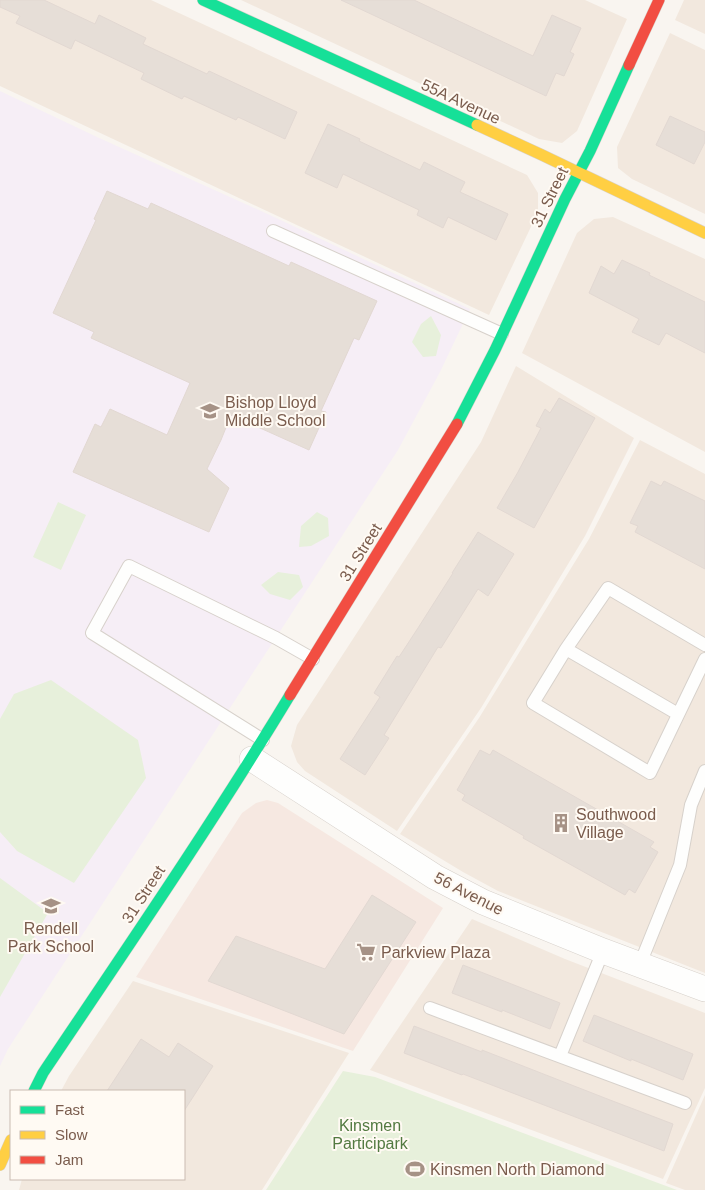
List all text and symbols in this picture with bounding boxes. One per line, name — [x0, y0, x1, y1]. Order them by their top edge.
street label: 55A Avenue — [419, 76, 503, 127]
street label: 31 Street — [528, 164, 572, 230]
place label: Bishop Lloyd Middle School — [225, 394, 326, 429]
school or university icon: Bishop Lloyd Middle School — [199, 400, 221, 422]
street label: 31 Street — [336, 520, 385, 584]
place label: Southwood Village — [576, 806, 656, 841]
building icon: Southwood Village — [550, 812, 572, 834]
street label: 31 Street — [119, 862, 169, 926]
street label: 56 Avenue — [431, 869, 506, 918]
school or university icon: Rendell Park School — [40, 895, 62, 917]
place label: Rendell Park School — [8, 920, 94, 955]
supermarket icon: Parkview Plaza — [355, 941, 377, 963]
place label: Parkview Plaza — [381, 944, 490, 961]
legend — [10, 1090, 185, 1180]
text: Fast — [55, 1101, 85, 1118]
park label: Kinsmen Participark — [332, 1117, 409, 1152]
text: Slow — [55, 1126, 88, 1143]
text: Jam — [55, 1151, 83, 1168]
sports icon: Kinsmen North Diamond — [404, 1158, 426, 1180]
place label: Kinsmen North Diamond — [430, 1161, 604, 1178]

